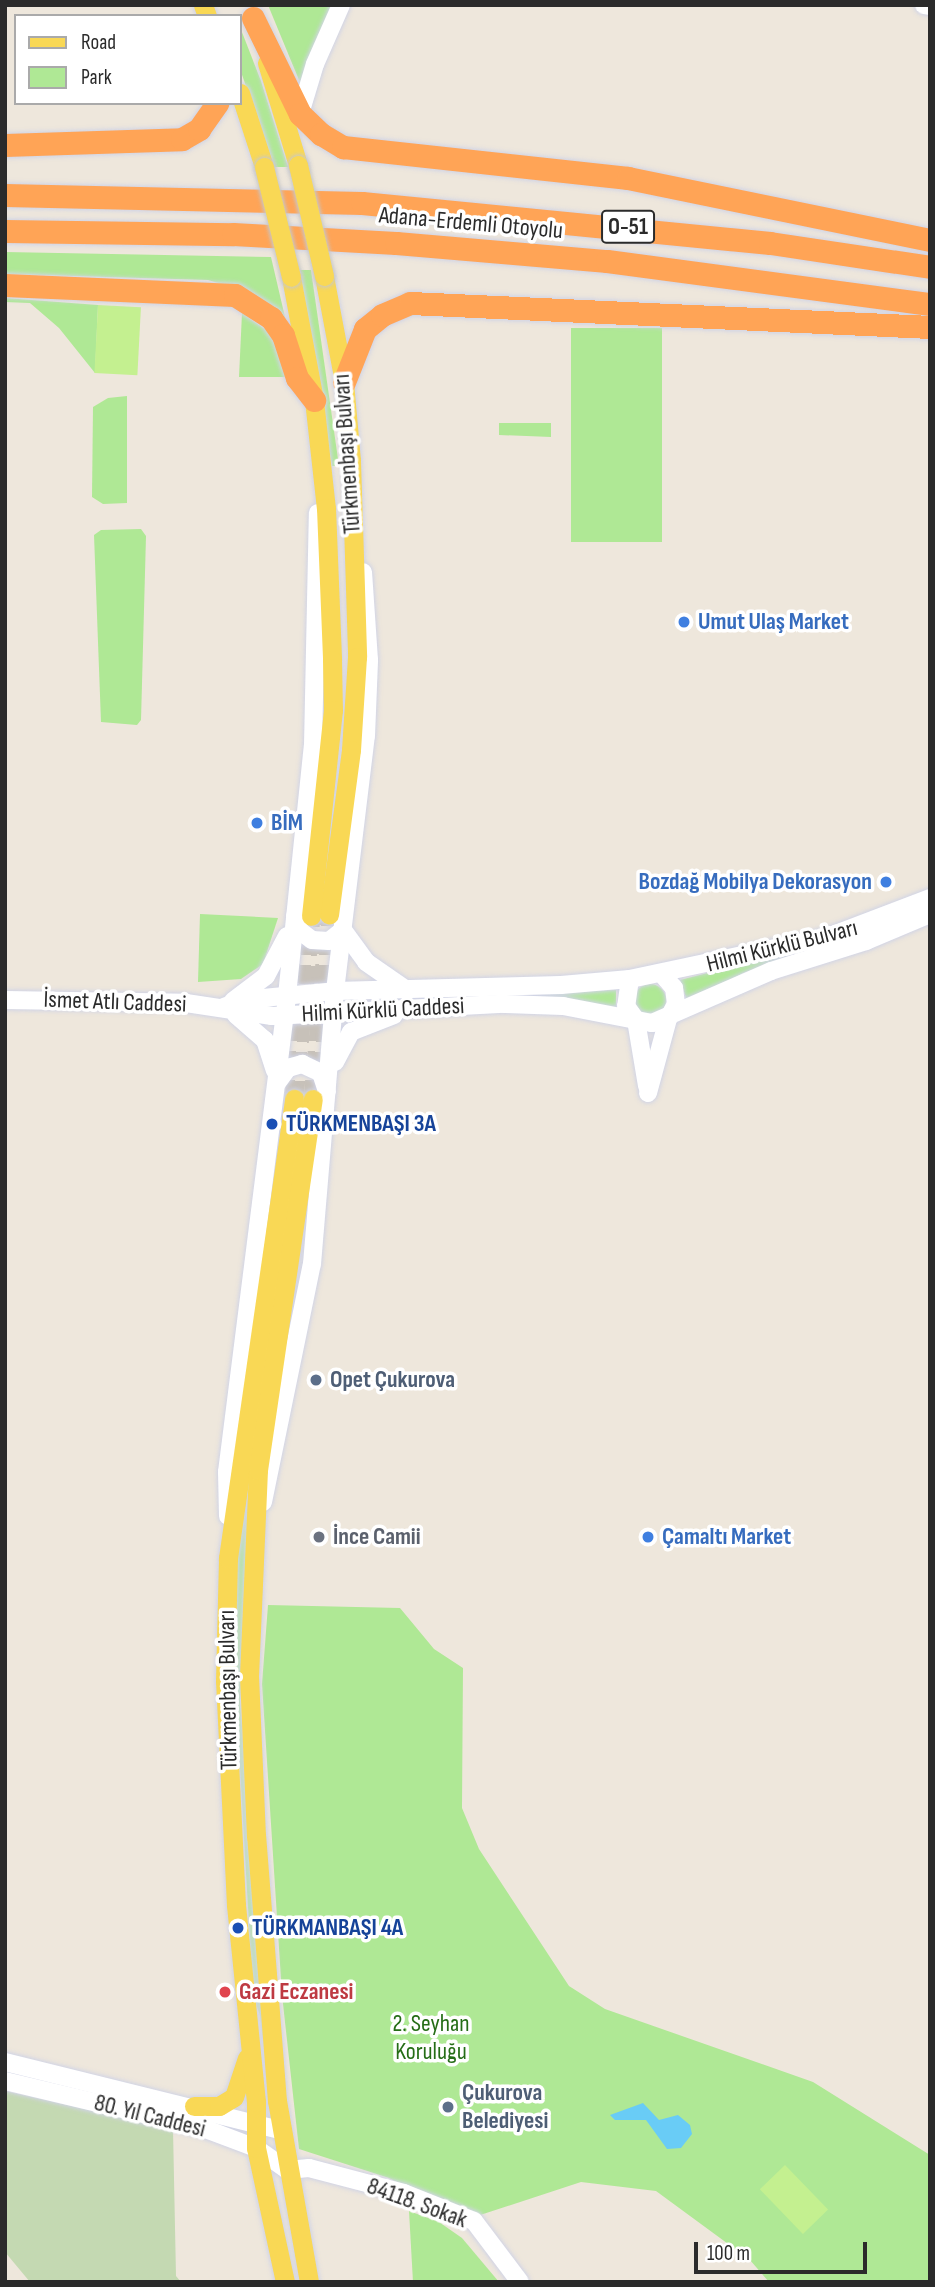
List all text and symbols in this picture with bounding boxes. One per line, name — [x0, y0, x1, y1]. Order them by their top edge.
legend — [14, 14, 242, 105]
text: Road — [81, 30, 116, 55]
text: Park — [81, 65, 112, 90]
street label: Adana-Erdemli Otoyolu — [378, 201, 564, 245]
road number: O-51 — [600, 208, 656, 246]
street label: Türkmenbaşı Bulvarı — [327, 373, 367, 535]
place label: Umut Ulaş Market — [698, 608, 849, 636]
marker: Umut Ulaş Market — [676, 614, 692, 630]
place label: BİM — [271, 809, 303, 837]
marker: BİM — [249, 815, 265, 831]
place label: Bozdağ Mobilya Dekorasyon — [639, 868, 872, 896]
marker: Bozdağ Mobilya Dekorasyon — [878, 874, 894, 890]
street label: Hilmi Kürklü Bulvarı — [704, 913, 860, 979]
street label: İsmet Atlı Caddesi — [43, 985, 187, 1019]
street label: Hilmi Kürklü Caddesi — [301, 991, 465, 1029]
place label: TÜRKMENBAŞI 3A — [286, 1110, 436, 1138]
marker: TÜRKMENBAŞI 3A — [264, 1116, 280, 1132]
place label: Opet Çukurova — [330, 1366, 455, 1394]
marker: Opet Çukurova — [308, 1372, 324, 1388]
place label: İnce Camii — [333, 1523, 421, 1551]
place label: Çamaltı Market — [662, 1523, 791, 1551]
marker: İnce Camii — [311, 1529, 327, 1545]
marker: Çamaltı Market — [640, 1529, 656, 1545]
street label: Türkmenbaşı Bulvarı — [212, 1610, 244, 1770]
place label: TÜRKMANBAŞI 4A — [252, 1914, 403, 1942]
marker: TÜRKMANBAŞI 4A — [230, 1920, 246, 1936]
place label: Gazi Eczanesi — [239, 1978, 353, 2006]
marker: Gazi Eczanesi — [217, 1984, 233, 2000]
park label: 2. Seyhan Koruluğu — [392, 2010, 470, 2066]
place label: Çukurova Belediyesi — [462, 2079, 548, 2135]
street label: 80. Yıl Caddesi — [91, 2088, 209, 2144]
marker: Çukurova Belediyesi — [440, 2099, 456, 2115]
street label: 84118. Sokak — [363, 2172, 471, 2234]
scale bar — [697, 2228, 870, 2272]
text: 100 m — [707, 2241, 750, 2266]

